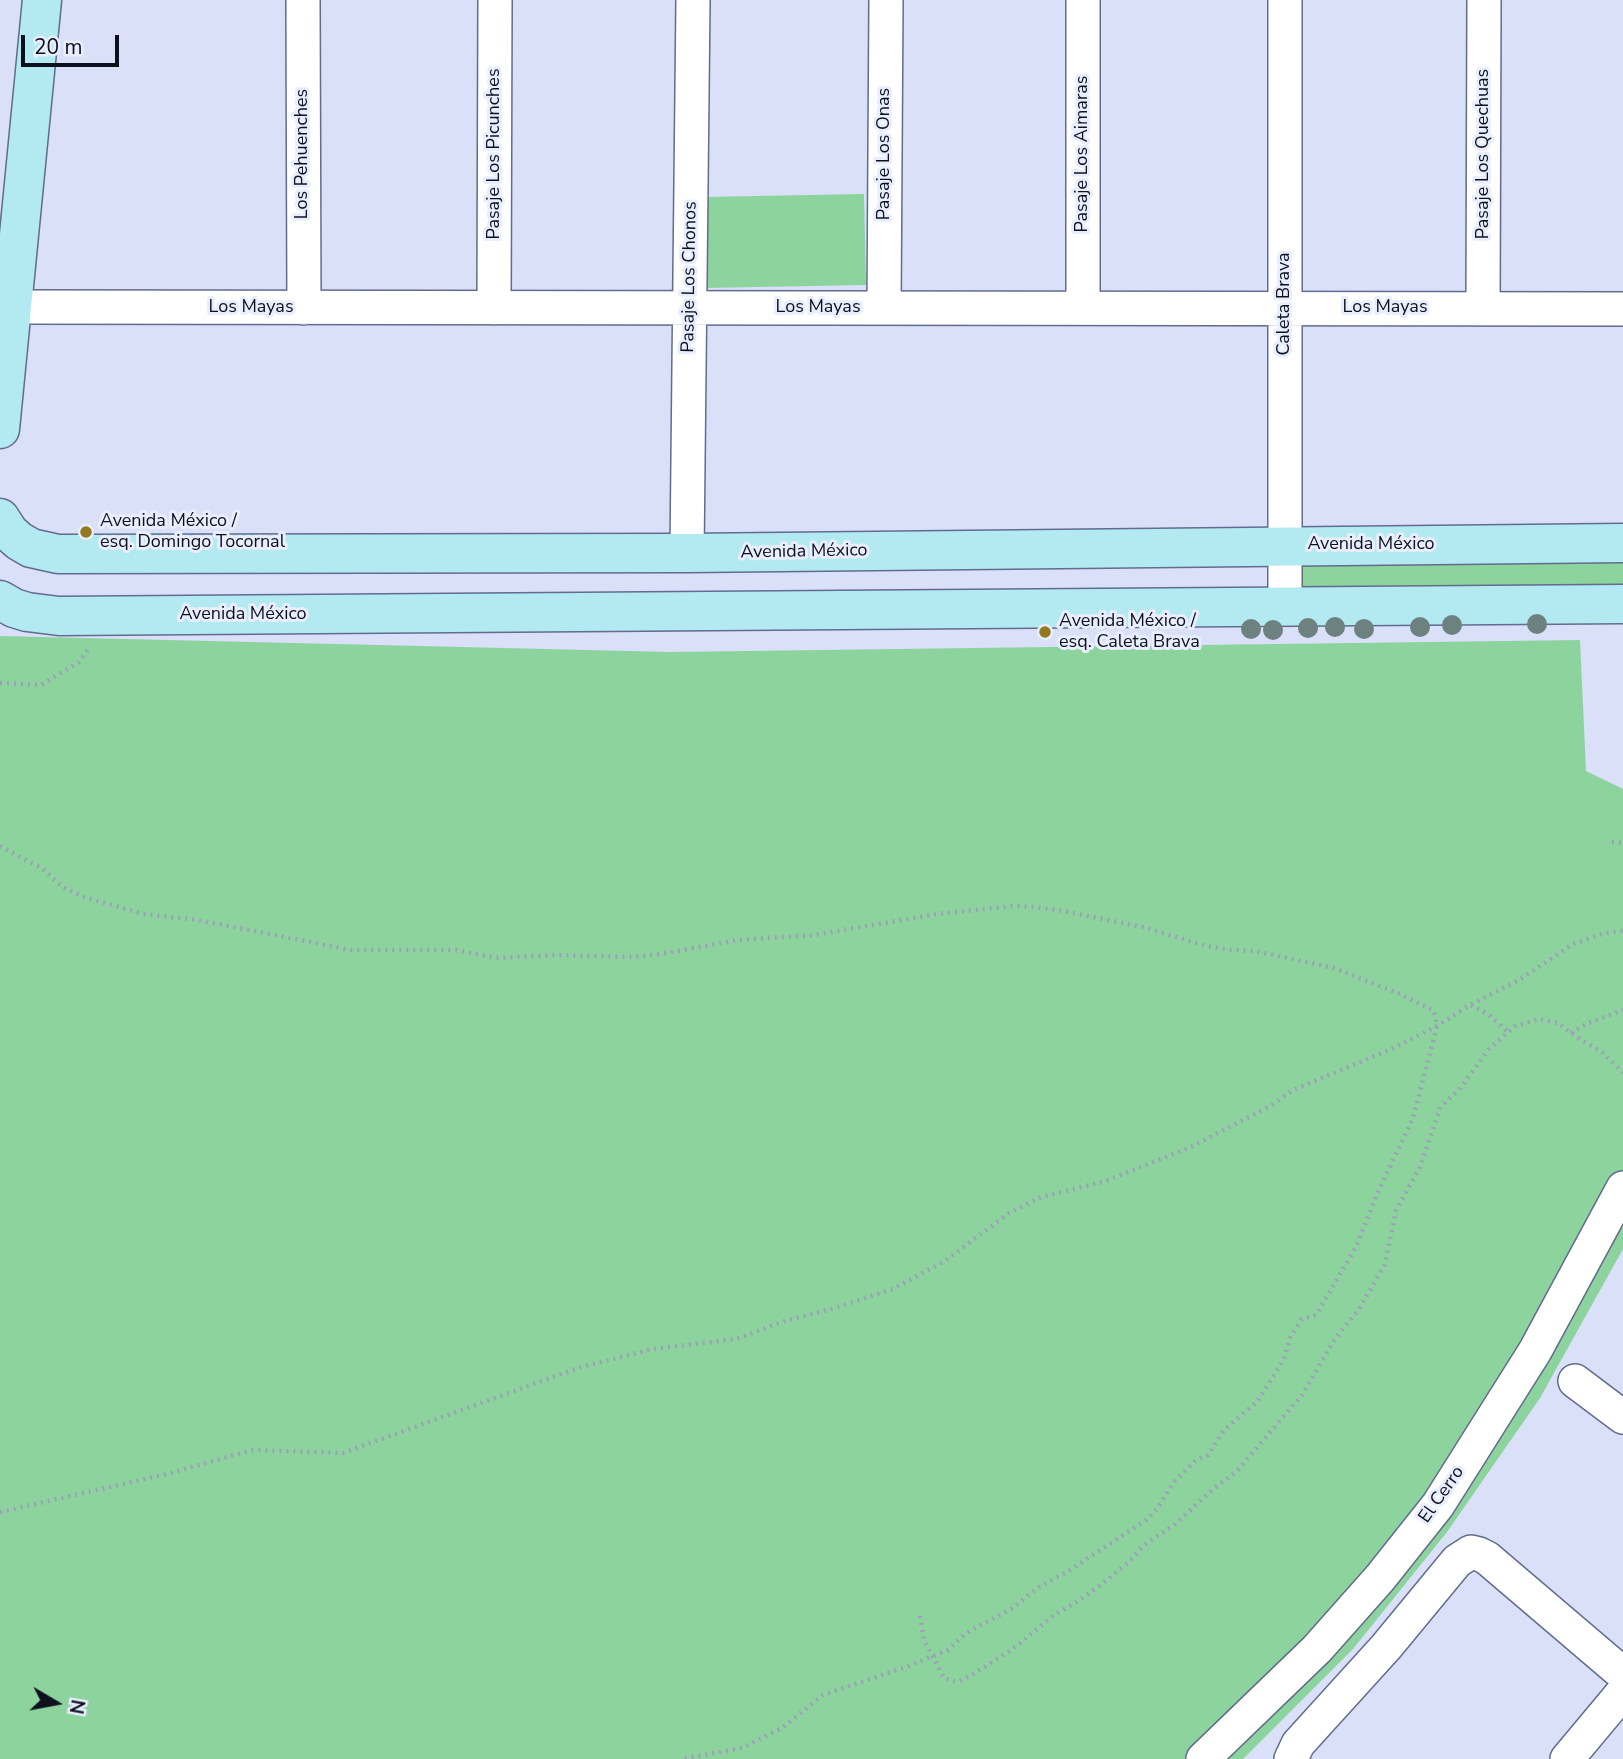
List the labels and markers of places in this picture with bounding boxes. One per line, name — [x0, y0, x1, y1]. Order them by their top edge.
place label: Avenida México / esq. Domingo Tocornal — [100, 511, 285, 554]
marker: Avenida México / esq. Domingo Tocornal — [78, 524, 94, 540]
place label: Avenida México / esq. Caleta Brava — [1059, 611, 1200, 654]
marker: Avenida México / esq. Caleta Brava — [1037, 624, 1053, 640]

